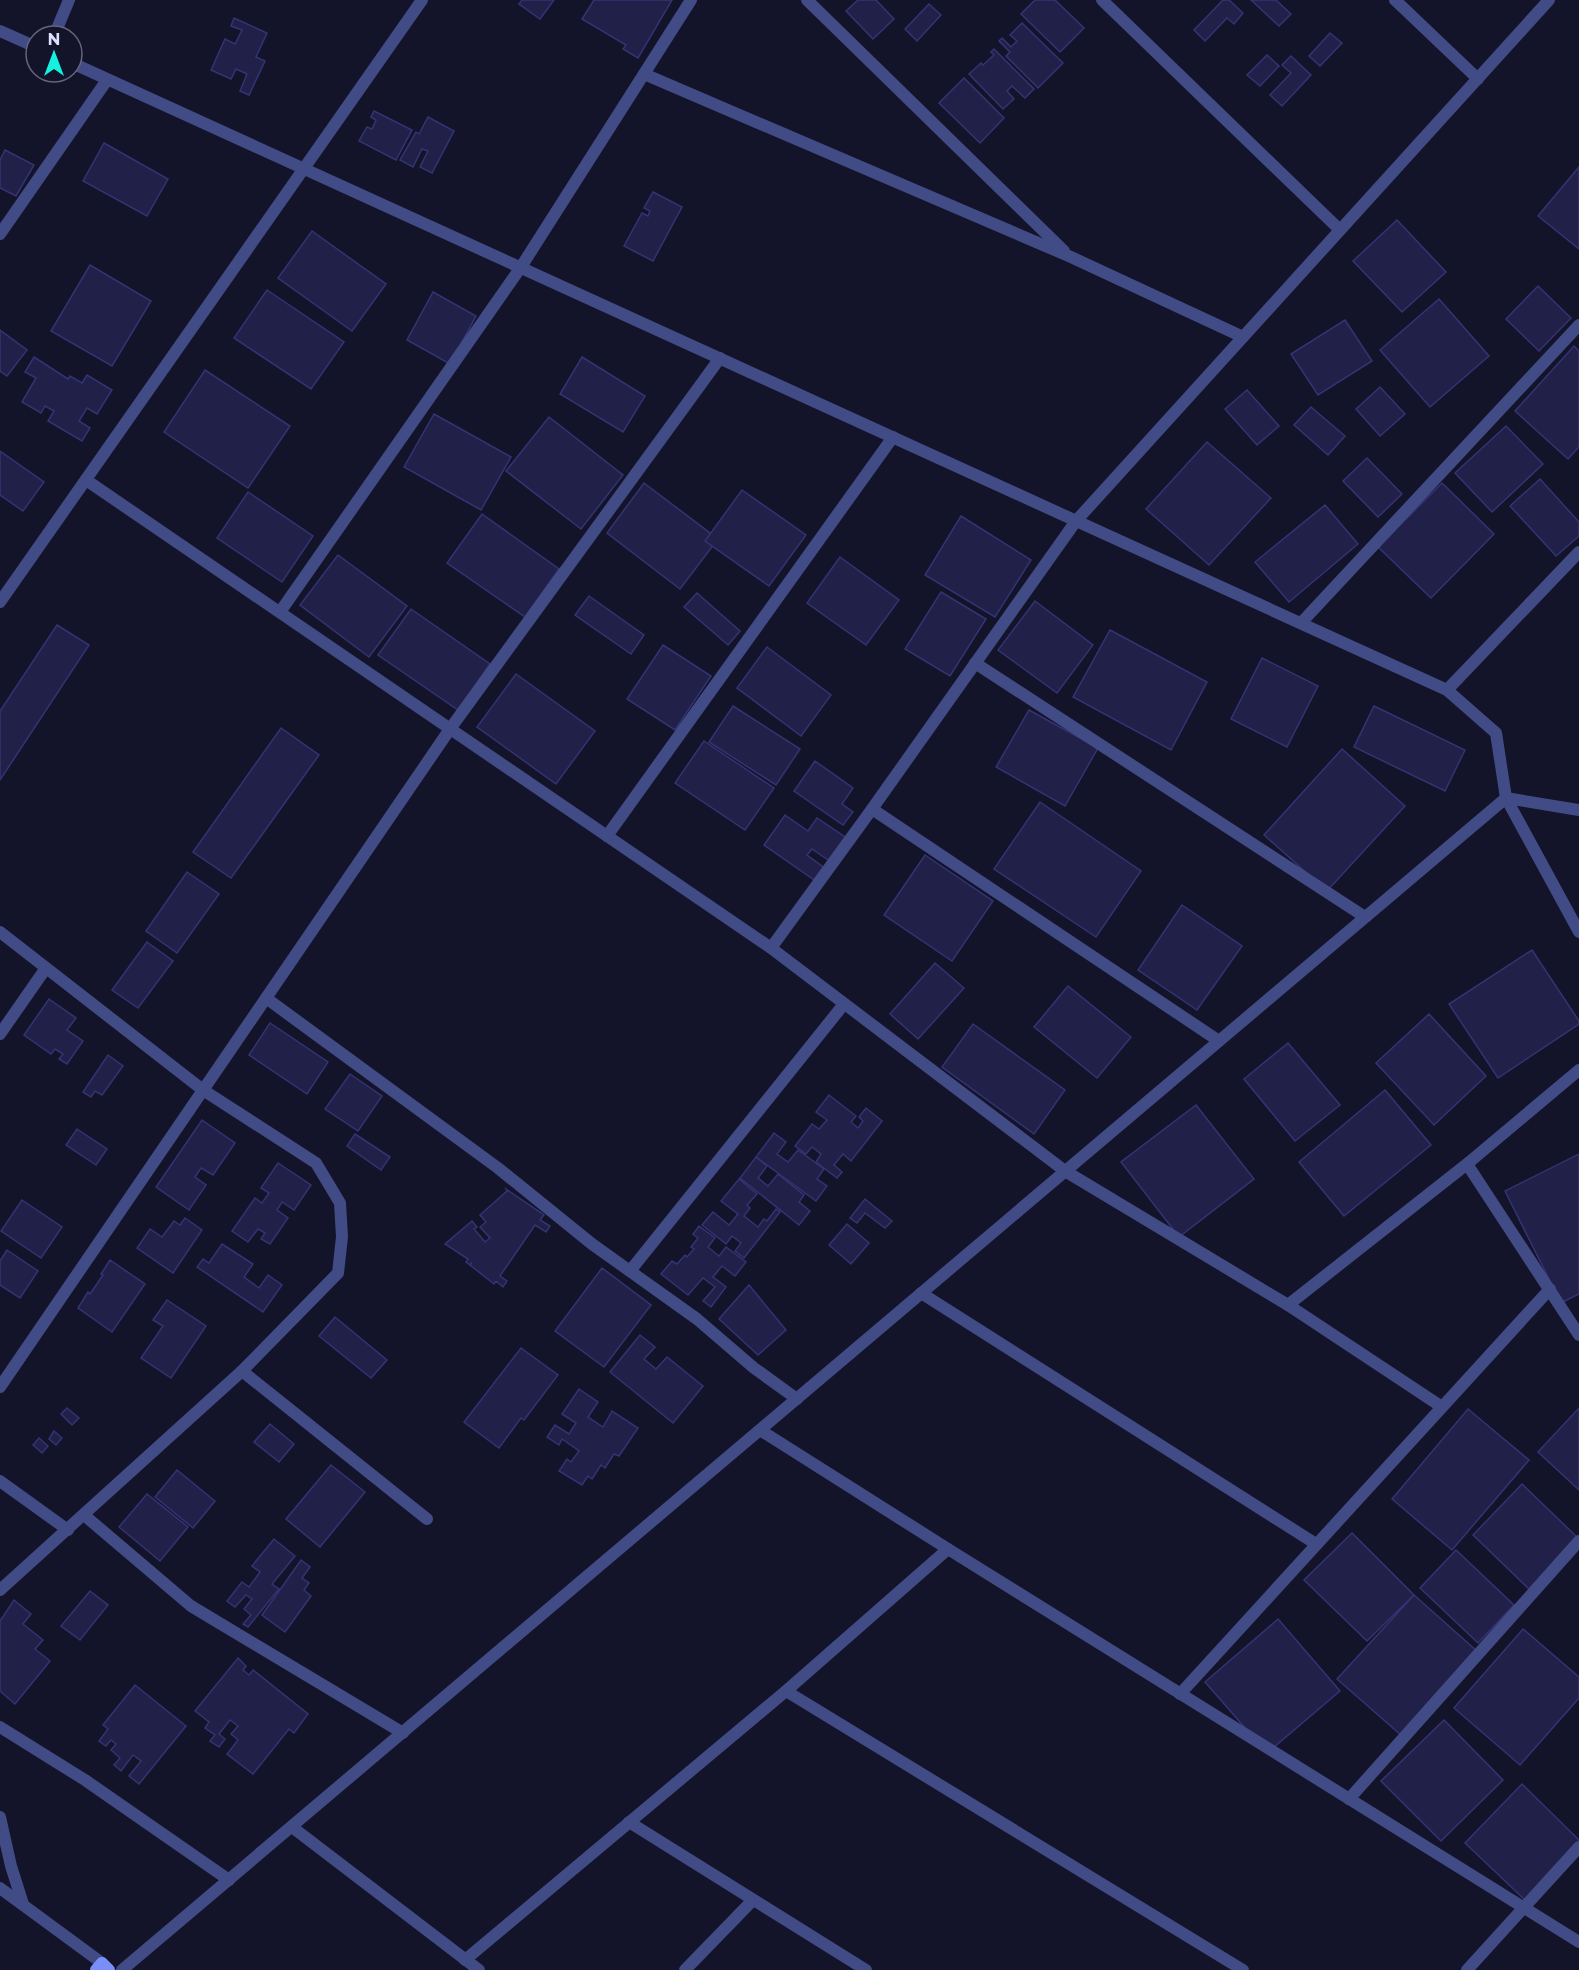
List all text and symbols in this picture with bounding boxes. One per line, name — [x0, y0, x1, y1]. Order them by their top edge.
north arrow — [24, 24, 84, 84]
text: N — [48, 30, 60, 49]

